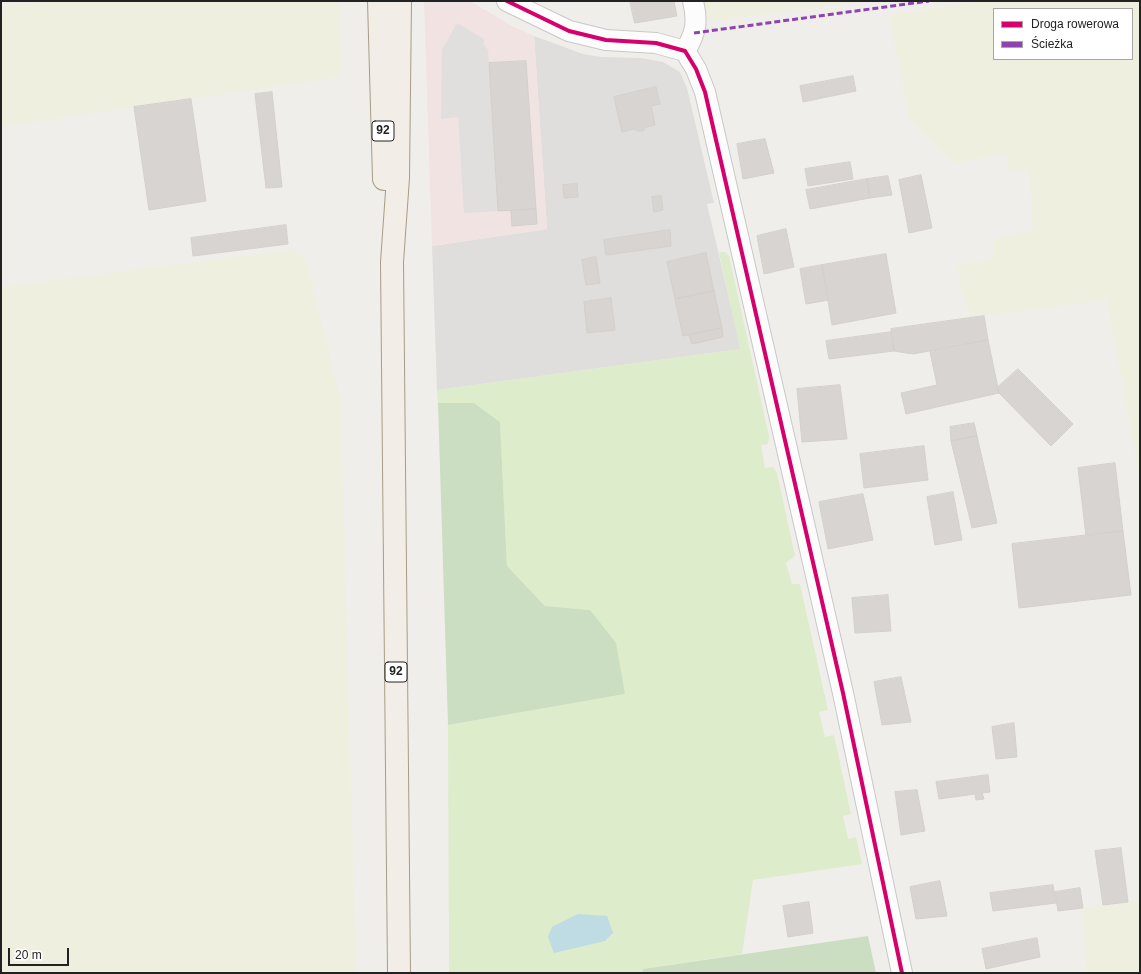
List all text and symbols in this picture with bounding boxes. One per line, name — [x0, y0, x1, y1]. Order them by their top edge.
legend — [993, 8, 1133, 60]
text: Droga rowerowa — [1031, 17, 1119, 31]
text: Ścieżka — [1031, 37, 1073, 51]
road number: 92 — [372, 121, 394, 141]
road number: 92 — [385, 662, 407, 682]
scale bar — [10, 940, 71, 966]
text: 20 m — [15, 948, 42, 962]

